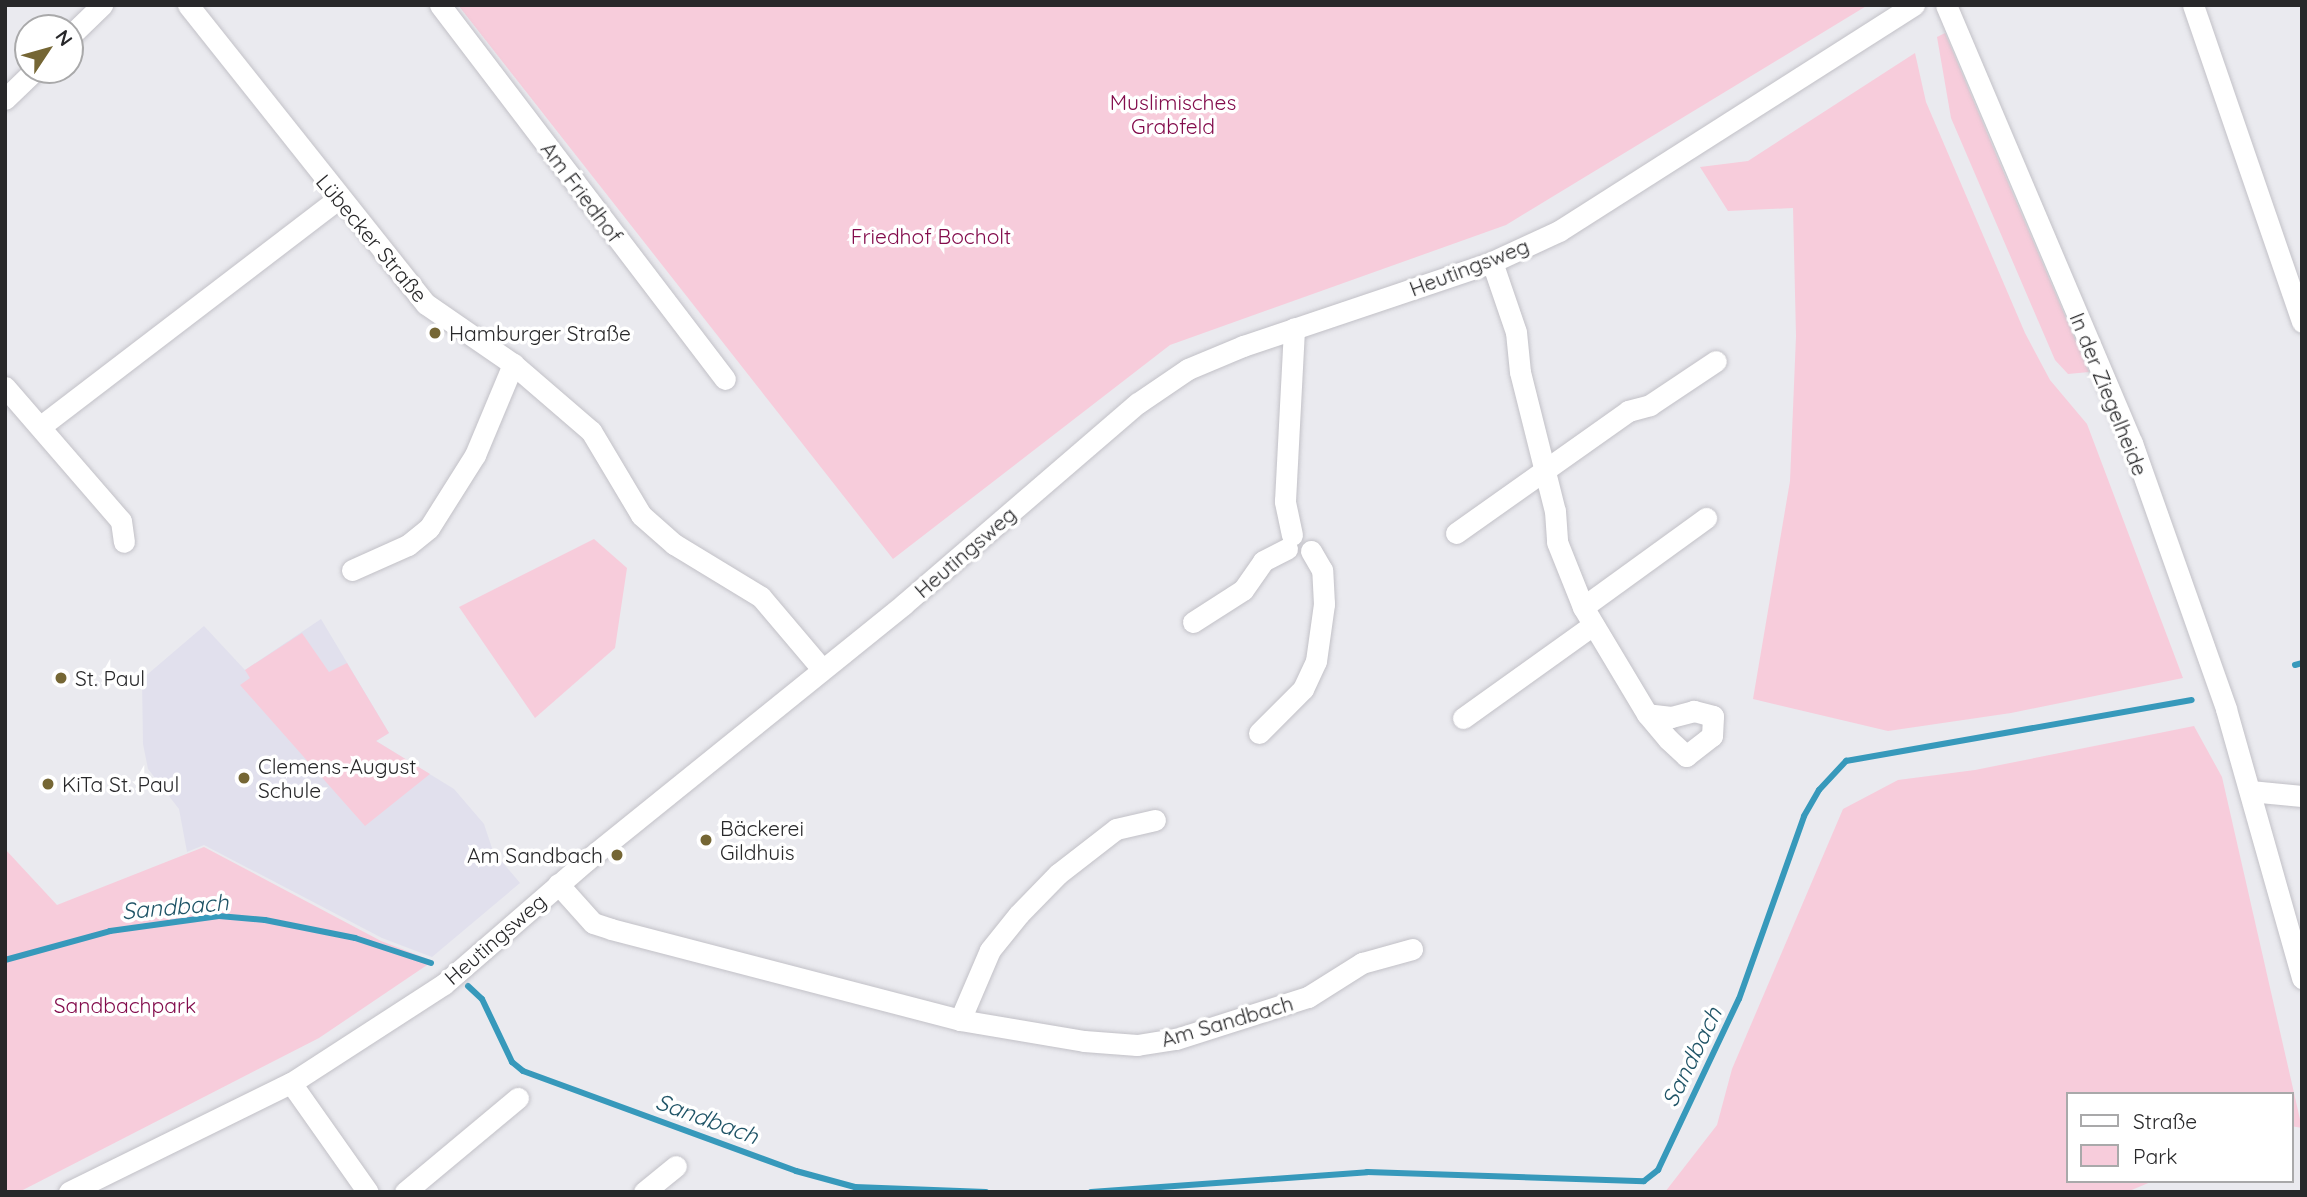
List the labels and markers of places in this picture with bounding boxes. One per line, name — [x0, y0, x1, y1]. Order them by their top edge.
place label: Hamburger Straße — [449, 320, 631, 346]
marker: Hamburger Straße — [427, 325, 443, 341]
place label: St. Paul — [75, 665, 145, 691]
marker: St. Paul — [53, 670, 69, 686]
place label: Clemens-August Schule — [258, 753, 416, 803]
marker: Clemens-August Schule — [236, 770, 252, 786]
place label: KiTa St. Paul — [62, 771, 179, 797]
marker: KiTa St. Paul — [40, 776, 56, 792]
place label: Bäckerei Gildhuis — [720, 815, 804, 865]
marker: Bäckerei Gildhuis — [698, 832, 714, 848]
place label: Am Sandbach — [467, 842, 603, 868]
marker: Am Sandbach — [609, 847, 625, 863]

